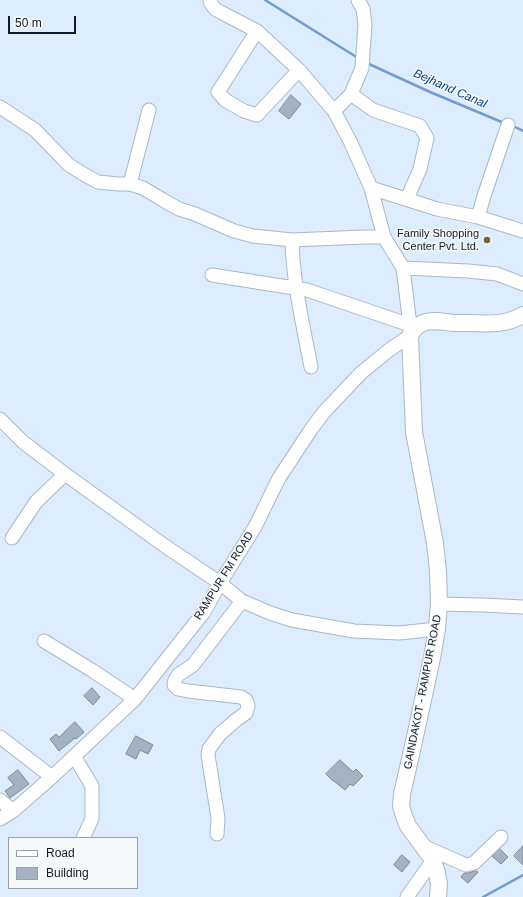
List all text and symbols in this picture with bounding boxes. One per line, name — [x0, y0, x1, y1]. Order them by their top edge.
scale bar — [10, 8, 78, 34]
text: 50 m — [15, 16, 42, 30]
water label: Bejhand Canal — [411, 66, 489, 112]
place label: Family Shopping Center Pvt. Ltd. — [397, 227, 479, 253]
marker: Family Shopping Center Pvt. Ltd. — [482, 235, 492, 245]
street label: RAMPUR FM ROAD — [192, 529, 256, 623]
street label: GAINDAKOT - RAMPUR ROAD — [402, 614, 444, 770]
legend — [8, 837, 138, 889]
text: Road — [46, 846, 75, 860]
text: Building — [46, 866, 89, 880]

